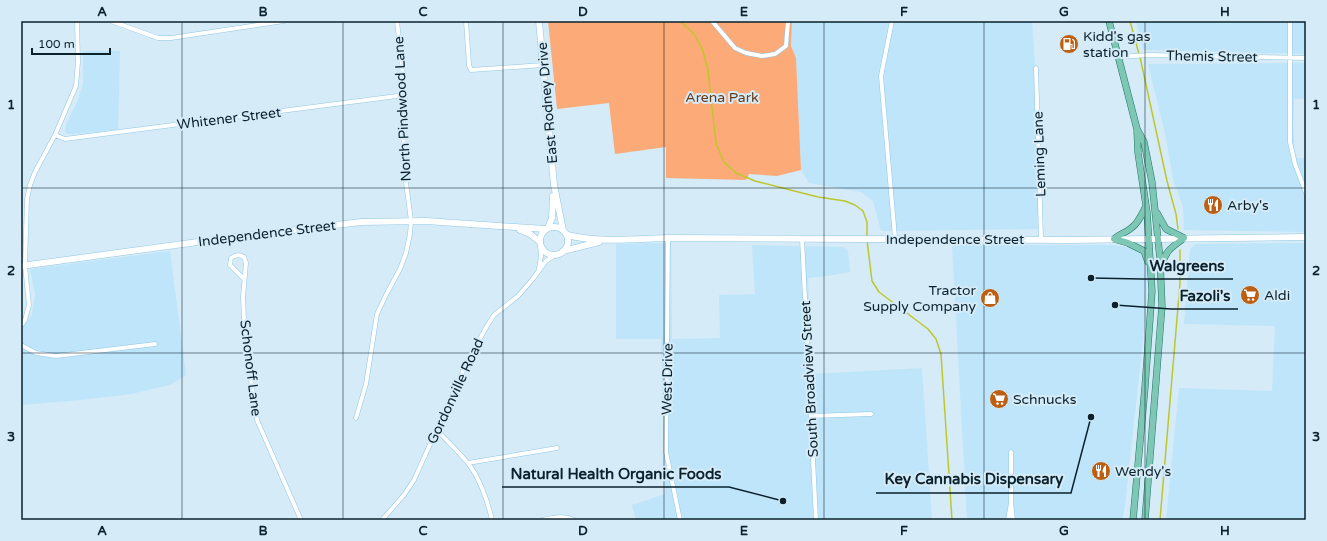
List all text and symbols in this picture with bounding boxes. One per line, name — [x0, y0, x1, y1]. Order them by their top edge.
text: A — [97, 4, 107, 20]
text: B — [258, 4, 268, 20]
text: C — [418, 4, 428, 20]
text: D — [578, 4, 588, 20]
text: E — [740, 4, 748, 20]
text: F — [900, 4, 908, 20]
text: G — [1059, 4, 1069, 20]
text: H — [1220, 4, 1230, 20]
place label: Kidd's gas station — [1083, 28, 1151, 61]
scale bar — [32, 30, 110, 56]
fuel station icon: Kidd's gas station — [1058, 33, 1080, 55]
street label: North Pindwood Lane — [390, 36, 415, 182]
text: 100 m — [38, 37, 75, 51]
street label: East Rodney Drive — [534, 42, 561, 164]
street label: Themis Street — [1166, 47, 1259, 66]
park label: Arena Park — [685, 89, 759, 106]
text: 1 — [7, 97, 15, 113]
text: 1 — [1312, 97, 1320, 113]
street label: Whitener Street — [176, 104, 283, 133]
street label: Leming Lane — [1030, 111, 1049, 197]
restaurant icon: Arby's — [1202, 194, 1224, 216]
place label: Arby's — [1227, 197, 1269, 214]
street label: Independence Street — [197, 217, 338, 250]
street label: Independence Street — [886, 231, 1025, 248]
callout: Walgreens — [1142, 252, 1233, 279]
text: Walgreens — [1149, 257, 1225, 276]
text: 2 — [7, 263, 15, 279]
text: 2 — [1312, 263, 1320, 279]
place label: Tractor Supply Company — [863, 282, 977, 315]
callout: Fazoli's — [1171, 282, 1238, 309]
supermarket icon: Aldi — [1239, 284, 1261, 306]
shop icon: Tractor Supply Company — [979, 287, 1001, 309]
text: Fazoli's — [1179, 287, 1231, 305]
place label: Aldi — [1264, 287, 1290, 304]
street label: South Broadview Street — [797, 300, 822, 458]
street label: Schonoff Lane — [236, 319, 265, 417]
street label: Gordonville Road — [424, 336, 487, 447]
street label: West Drive — [658, 343, 677, 415]
supermarket icon: Schnucks — [988, 388, 1010, 410]
place label: Schnucks — [1013, 391, 1077, 408]
text: 3 — [7, 429, 15, 445]
text: 3 — [1312, 429, 1320, 445]
callout: Natural Health Organic Foods — [502, 460, 729, 487]
restaurant icon: Wendy's — [1090, 460, 1112, 482]
place label: Wendy's — [1115, 463, 1171, 480]
text: Natural Health Organic Foods — [510, 465, 722, 484]
callout: Key Cannabis Dispensary — [876, 466, 1071, 493]
text: Key Cannabis Dispensary — [885, 470, 1063, 489]
text: A — [97, 523, 107, 539]
text: B — [258, 523, 268, 539]
text: C — [418, 523, 428, 539]
text: D — [578, 523, 588, 539]
text: E — [740, 523, 748, 539]
text: F — [900, 523, 908, 539]
text: G — [1059, 523, 1069, 539]
text: H — [1220, 523, 1230, 539]

